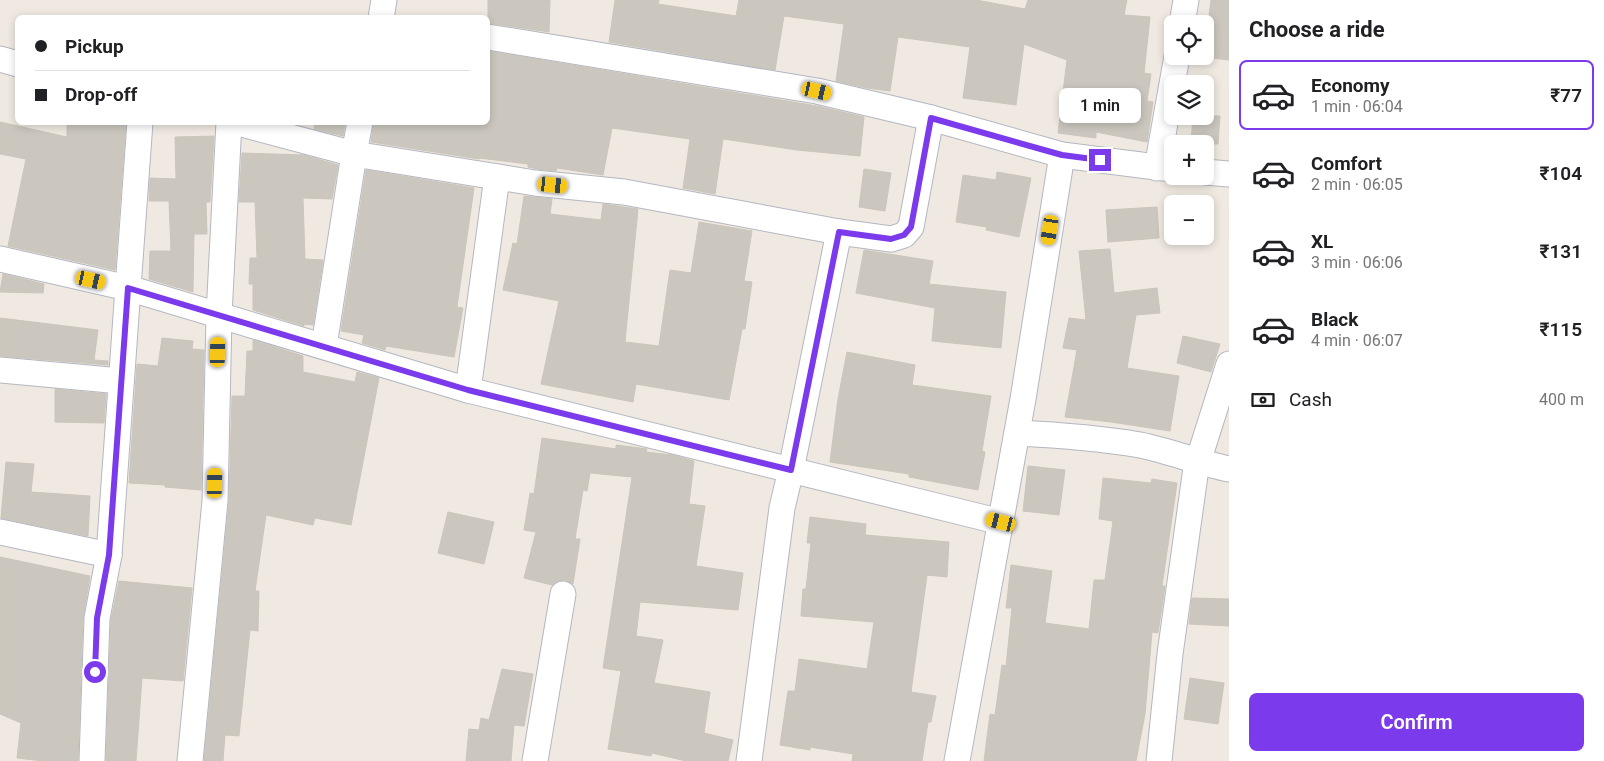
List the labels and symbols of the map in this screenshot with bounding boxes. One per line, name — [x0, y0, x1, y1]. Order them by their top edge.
car — [800, 80, 833, 102]
callout: 1 min — [1059, 88, 1141, 122]
route end — [1089, 149, 1111, 171]
car — [537, 176, 568, 194]
car — [1040, 214, 1059, 246]
car — [74, 269, 107, 291]
car — [210, 337, 225, 367]
car — [207, 468, 222, 498]
car — [984, 511, 1017, 533]
route start — [84, 661, 106, 683]

